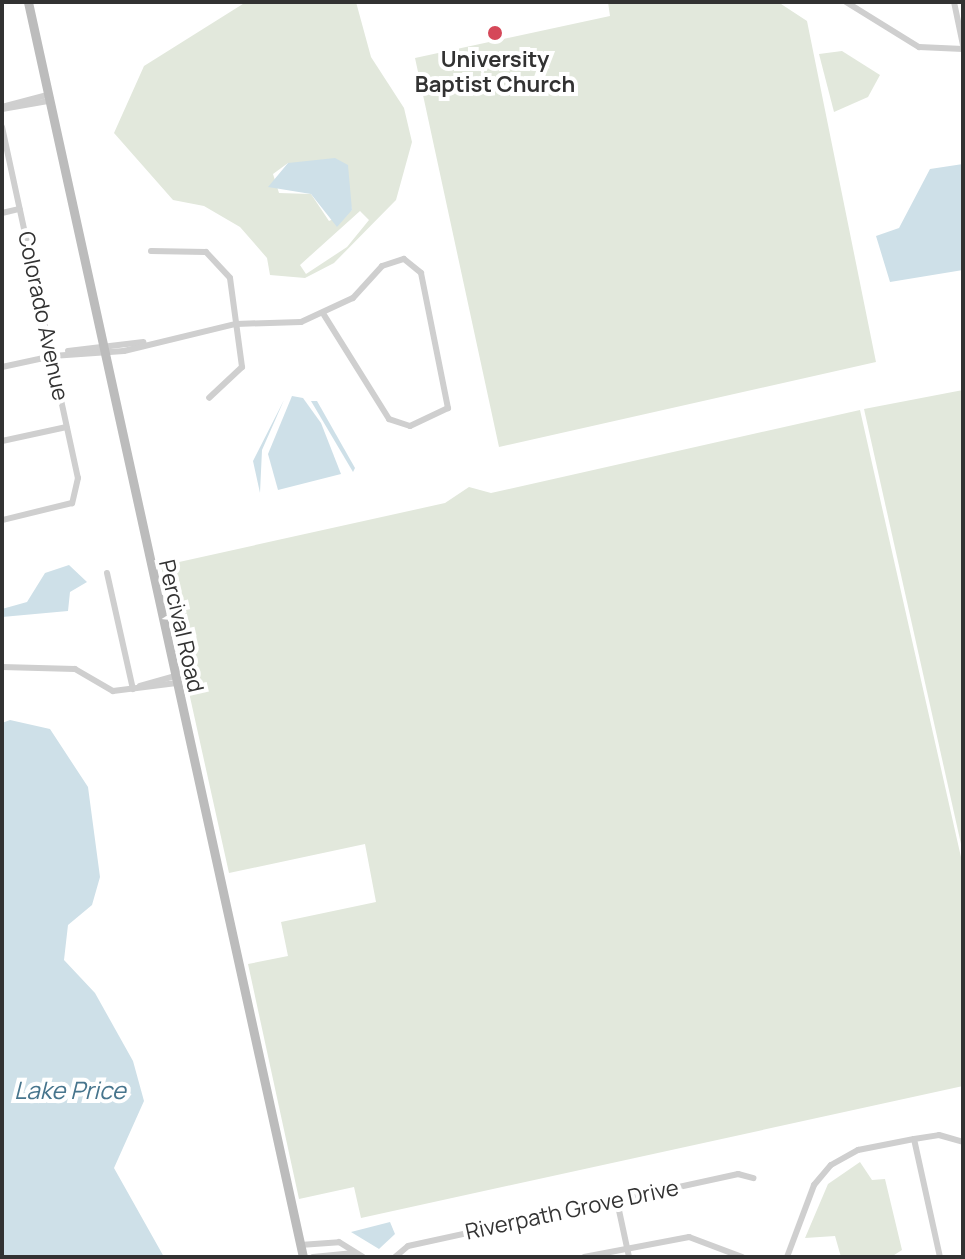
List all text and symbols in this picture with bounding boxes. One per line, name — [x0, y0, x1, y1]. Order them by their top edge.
marker: University Baptist Church — [486, 24, 504, 42]
place label: University Baptist Church — [415, 46, 575, 98]
street label: Colorado Avenue — [12, 229, 74, 403]
street label: Percival Road — [153, 557, 209, 695]
water label: Lake Price — [14, 1076, 126, 1104]
street label: Riverpath Grove Drive — [463, 1175, 681, 1245]

